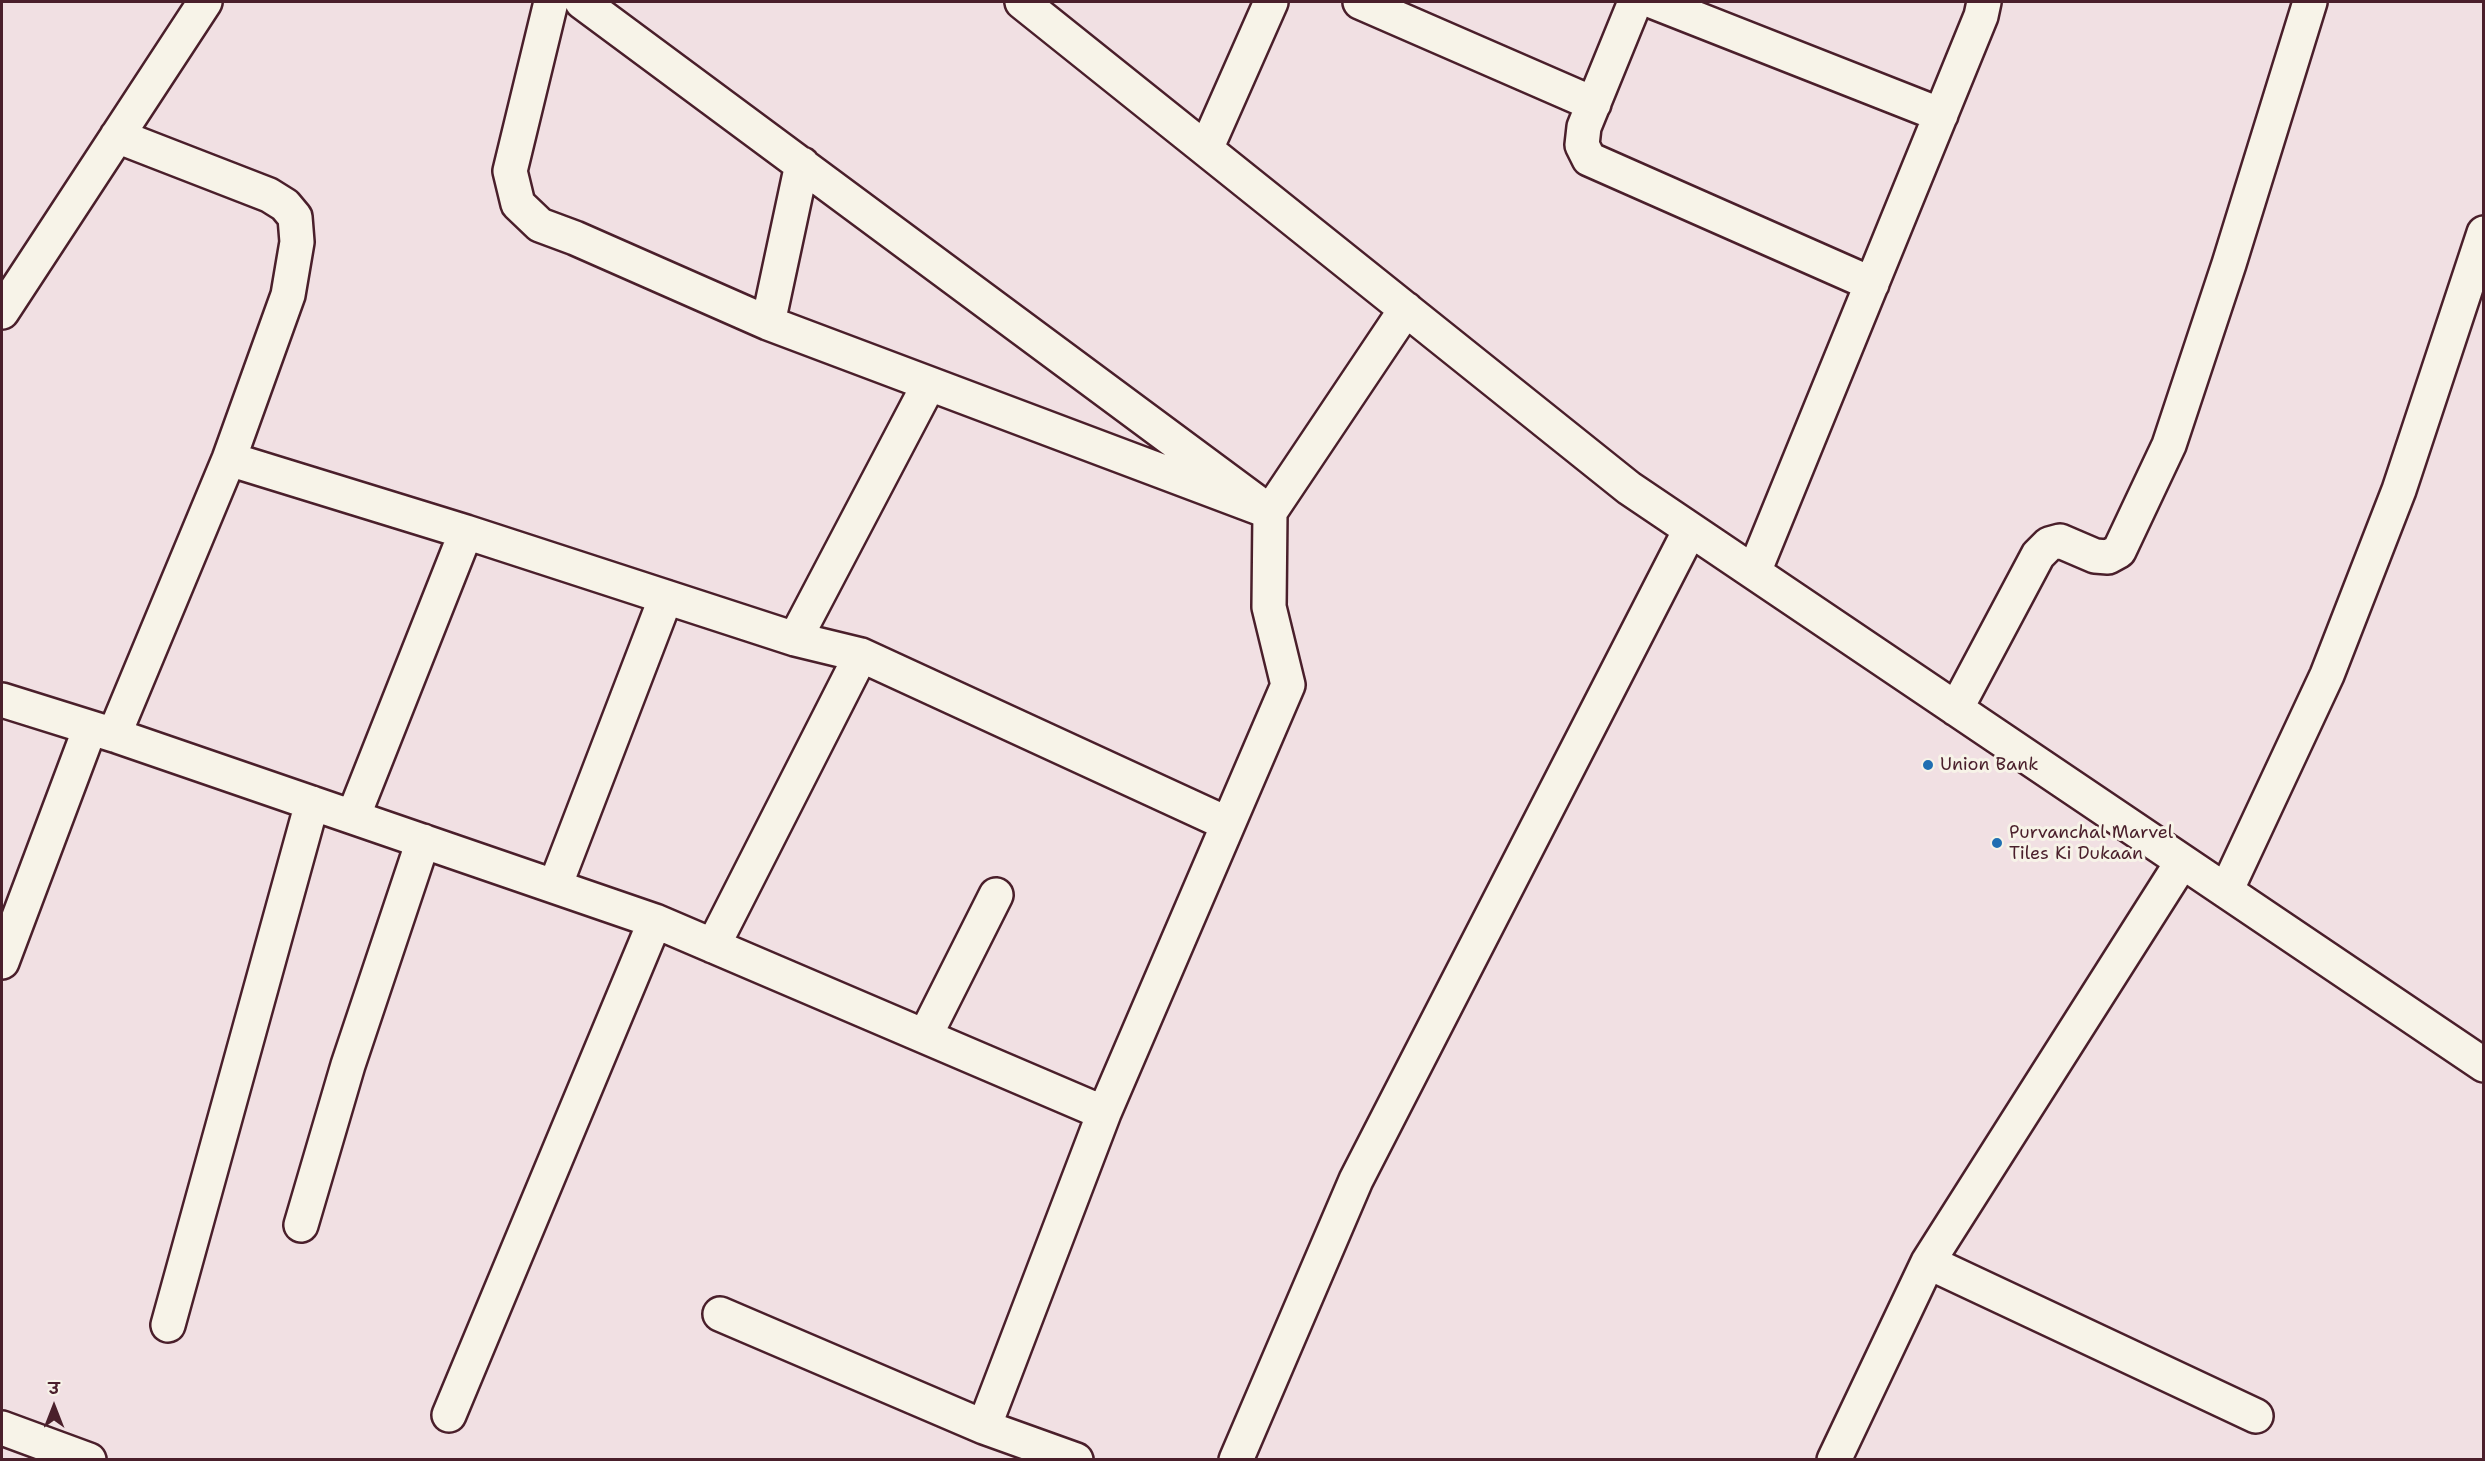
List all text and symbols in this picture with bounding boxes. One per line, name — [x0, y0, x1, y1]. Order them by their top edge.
place label: Union Bank — [1940, 754, 2039, 776]
marker: Union Bank — [1921, 758, 1935, 772]
place label: Purvanchal Marvel Tiles Ki Dukaan — [2009, 822, 2173, 864]
marker: Purvanchal Marvel Tiles Ki Dukaan — [1990, 836, 2004, 850]
north arrow — [24, 1377, 84, 1437]
text: उ — [49, 1378, 59, 1399]

